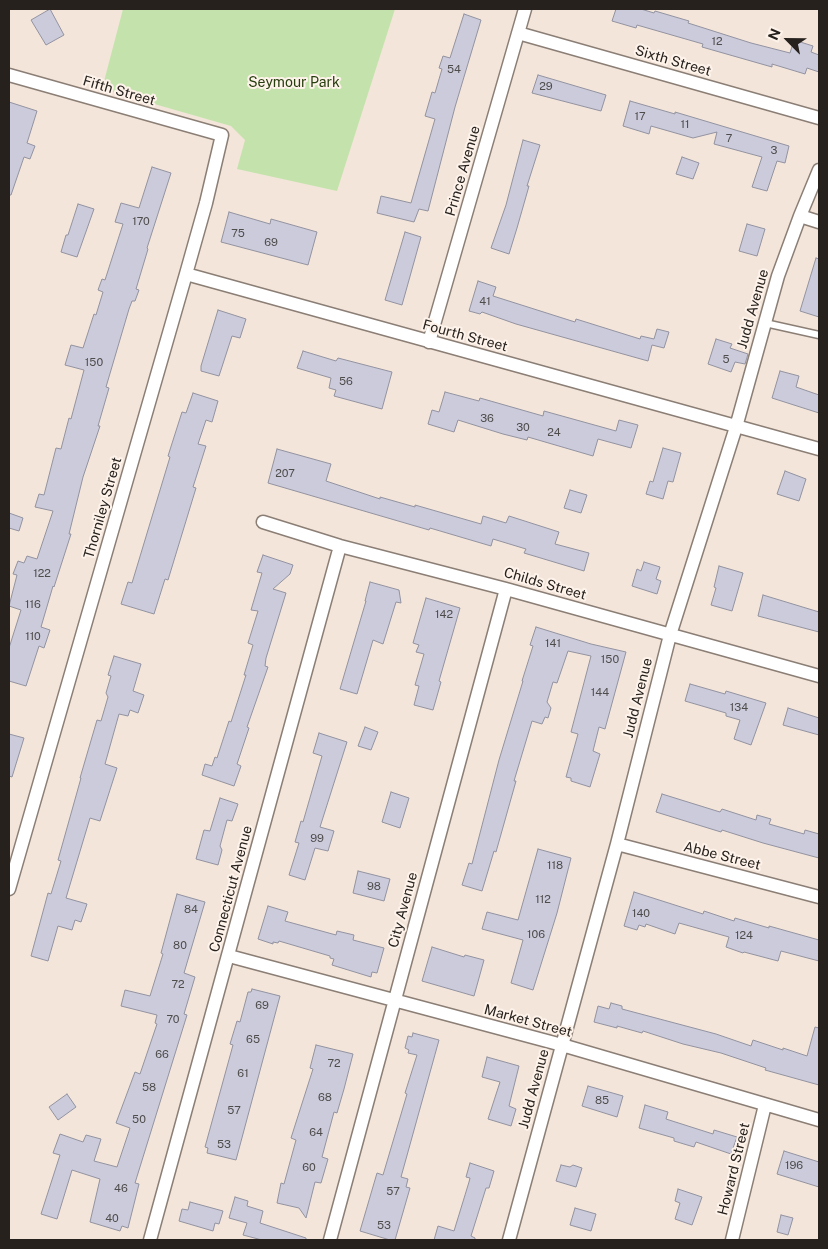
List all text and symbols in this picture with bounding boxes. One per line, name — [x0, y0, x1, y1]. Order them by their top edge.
north arrow — [763, 15, 813, 65]
text: N — [765, 26, 784, 42]
house number: 12 — [711, 35, 723, 49]
street label: Sixth Street — [633, 42, 713, 80]
house number: 54 — [447, 63, 461, 77]
street label: Fifth Street — [81, 73, 157, 109]
park label: Seymour Park — [248, 75, 340, 91]
house number: 29 — [539, 80, 553, 94]
house number: 17 — [634, 110, 646, 124]
house number: 11 — [681, 118, 689, 132]
street label: Prince Avenue — [442, 124, 484, 218]
house number: 7 — [726, 132, 732, 146]
house number: 3 — [771, 144, 777, 158]
house number: 170 — [132, 215, 150, 229]
house number: 75 — [231, 227, 245, 241]
house number: 69 — [264, 236, 278, 250]
street label: Judd Avenue — [734, 267, 772, 351]
house number: 41 — [479, 295, 491, 309]
street label: Fourth Street — [421, 317, 509, 355]
house number: 5 — [722, 353, 730, 367]
house number: 150 — [85, 356, 103, 370]
house number: 56 — [339, 375, 353, 389]
house number: 36 — [480, 412, 494, 426]
house number: 30 — [516, 421, 530, 435]
house number: 24 — [547, 426, 561, 440]
street label: Thorniley Street — [80, 455, 126, 561]
house number: 207 — [275, 467, 295, 481]
street label: Childs Street — [502, 564, 588, 604]
house number: 122 — [33, 567, 51, 581]
house number: 116 — [25, 598, 41, 612]
house number: 142 — [435, 608, 453, 622]
house number: 110 — [25, 630, 41, 644]
house number: 141 — [545, 637, 561, 651]
house number: 150 — [601, 653, 619, 667]
street label: Judd Avenue — [620, 656, 656, 740]
house number: 144 — [591, 686, 609, 700]
house number: 134 — [730, 701, 748, 715]
street label: Connecticut Avenue — [206, 824, 256, 954]
house number: 99 — [310, 832, 324, 846]
street label: Abbe Street — [682, 838, 762, 874]
house number: 118 — [547, 859, 563, 873]
street label: City Avenue — [385, 870, 421, 950]
house number: 98 — [367, 880, 381, 894]
house number: 112 — [535, 893, 551, 907]
house number: 84 — [184, 903, 198, 917]
house number: 140 — [632, 907, 650, 921]
house number: 106 — [527, 928, 545, 942]
house number: 124 — [735, 929, 753, 943]
house number: 80 — [173, 939, 187, 953]
house number: 72 — [171, 978, 185, 992]
house number: 69 — [255, 999, 269, 1013]
street label: Market Street — [482, 1001, 574, 1041]
house number: 70 — [166, 1013, 180, 1027]
house number: 65 — [246, 1033, 260, 1047]
street label: Judd Avenue — [515, 1047, 553, 1131]
house number: 66 — [155, 1048, 169, 1062]
house number: 72 — [327, 1057, 341, 1071]
house number: 61 — [237, 1067, 249, 1081]
house number: 58 — [142, 1081, 156, 1095]
house number: 68 — [318, 1091, 332, 1105]
house number: 85 — [595, 1094, 609, 1108]
house number: 57 — [227, 1104, 241, 1118]
house number: 50 — [132, 1113, 146, 1127]
street label: Howard Street — [714, 1121, 754, 1217]
house number: 64 — [309, 1126, 323, 1140]
house number: 53 — [217, 1138, 231, 1152]
house number: 196 — [785, 1159, 803, 1173]
house number: 60 — [302, 1161, 316, 1175]
house number: 46 — [114, 1182, 128, 1196]
house number: 57 — [386, 1185, 400, 1199]
house number: 40 — [105, 1212, 119, 1226]
house number: 53 — [377, 1219, 391, 1233]

